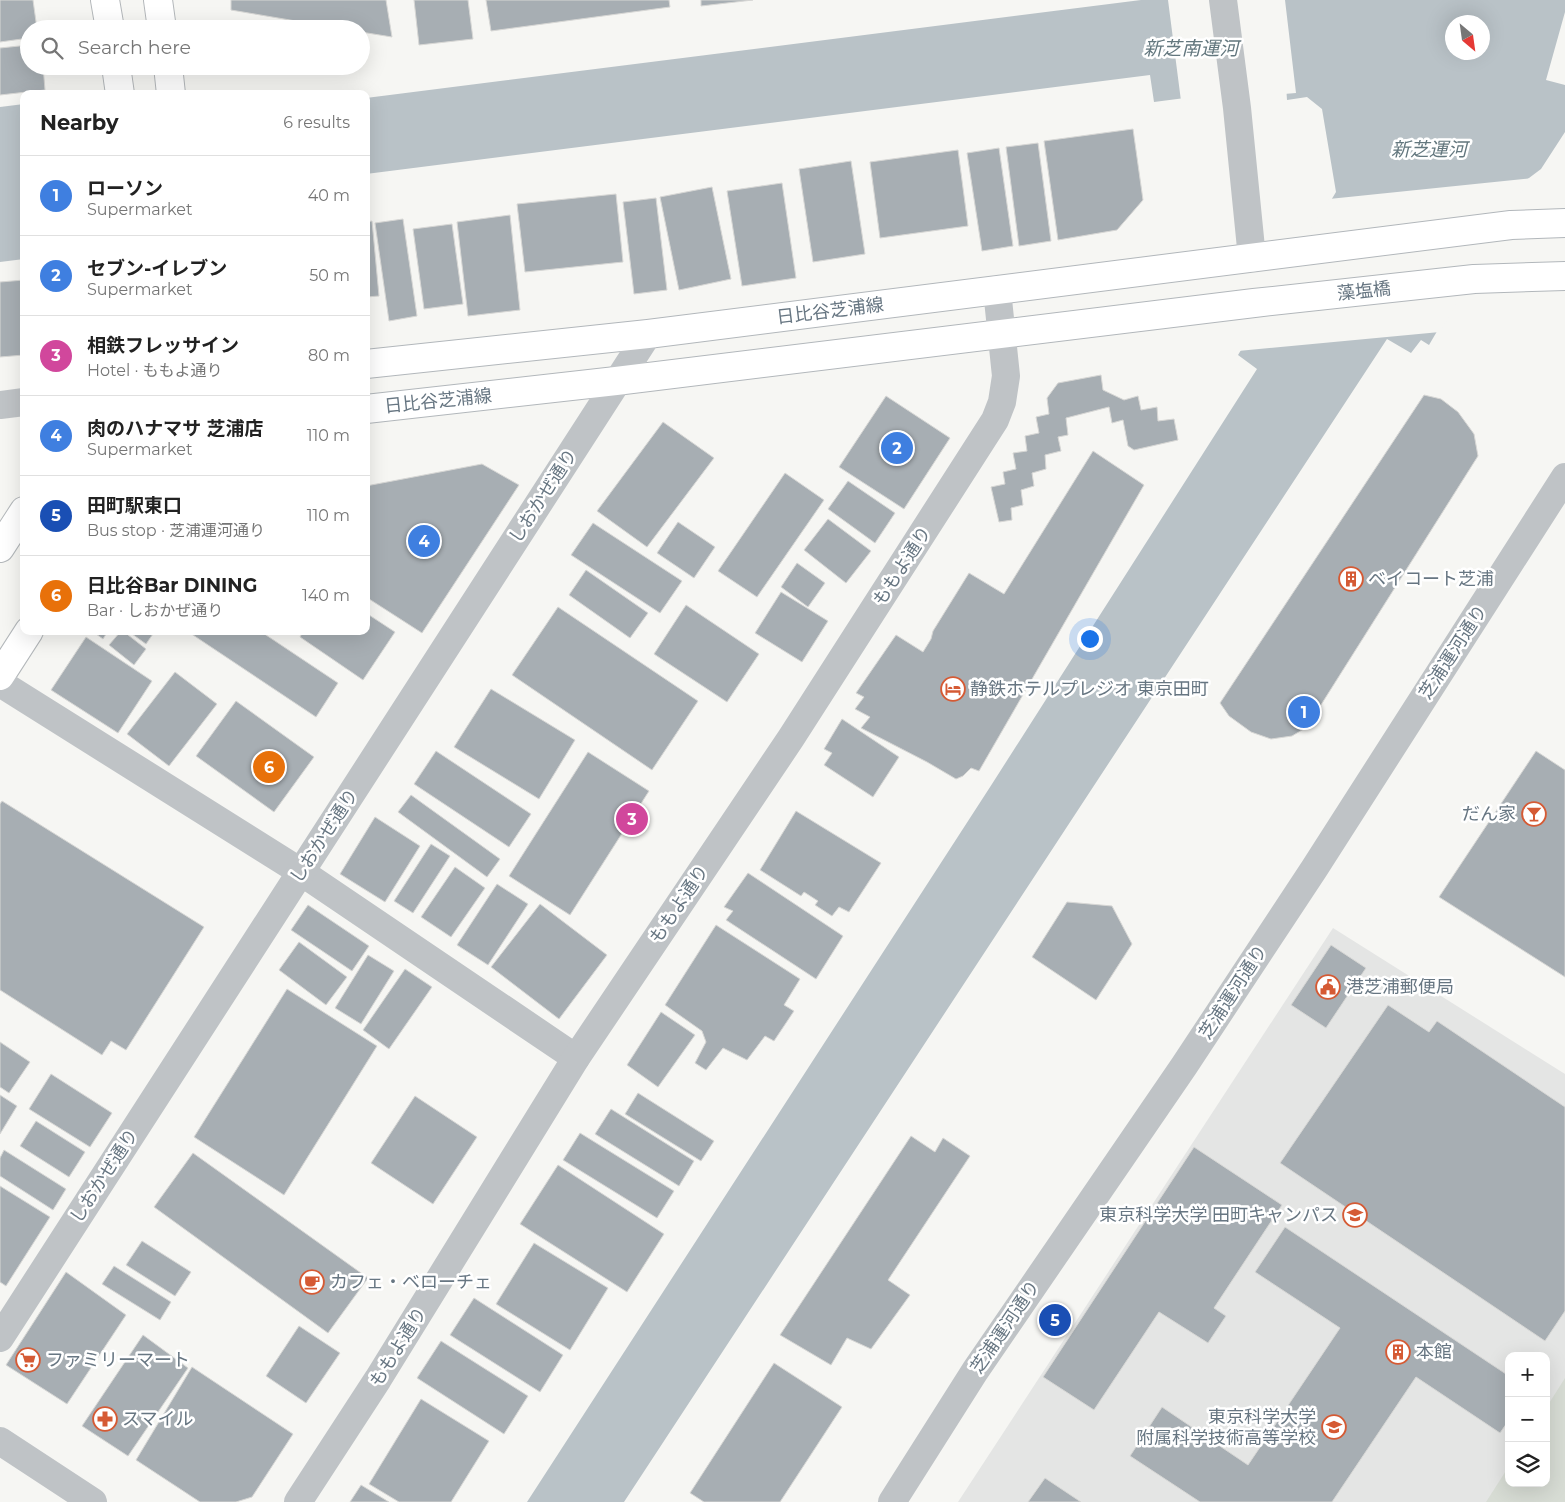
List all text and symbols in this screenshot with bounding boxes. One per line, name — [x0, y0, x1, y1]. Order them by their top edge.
north arrow — [1445, 15, 1490, 60]
search box — [20, 20, 370, 75]
icon: search — [38, 34, 66, 62]
text: Search here — [78, 36, 191, 59]
water label: 新芝南運河 — [1143, 37, 1242, 60]
text: Nearby — [40, 110, 119, 135]
text: 6 results — [283, 113, 350, 132]
water label: 新芝運河 — [1391, 138, 1471, 161]
text: ローソン — [87, 177, 163, 200]
text: 1 — [53, 186, 59, 205]
text: 40 m — [308, 186, 350, 205]
text: Supermarket — [87, 200, 193, 219]
text: セブン-イレブン — [87, 257, 227, 280]
text: 2 — [51, 266, 61, 285]
text: 50 m — [309, 266, 350, 285]
street label: 藻塩橋 — [1336, 277, 1392, 305]
text: Supermarket — [87, 280, 193, 299]
street label: 日比谷芝浦線 — [775, 294, 885, 328]
text: 相鉄フレッサイン — [87, 334, 239, 357]
text: 3 — [51, 346, 61, 365]
text: 80 m — [308, 346, 350, 365]
text: Hotel · ももよ通り — [87, 361, 223, 380]
street label: 日比谷芝浦線 — [383, 384, 493, 418]
text: 肉のハナマサ 芝浦店 — [87, 417, 263, 440]
text: 4 — [50, 426, 62, 445]
text: 110 m — [307, 426, 350, 445]
pin: 2 — [881, 429, 913, 467]
text: Supermarket — [87, 440, 193, 459]
street label: しおかぜ通り — [504, 445, 582, 547]
text: 田町駅東口 — [87, 494, 182, 517]
text: 5 — [51, 506, 61, 525]
text: 110 m — [307, 506, 350, 525]
text: Bus stop · 芝浦運河通り — [87, 521, 265, 540]
pin: 4 — [408, 522, 440, 560]
street label: ももよ通り — [868, 522, 936, 610]
building icon: ベイコート芝浦 — [1338, 566, 1364, 592]
place label: ベイコート芝浦 — [1368, 568, 1494, 590]
text: 日比谷Bar DINING — [87, 574, 257, 597]
text: 6 — [51, 586, 61, 605]
text: 140 m — [302, 586, 350, 605]
text: Bar · しおかぜ通り — [87, 601, 223, 620]
street label: 芝浦運河通り — [1414, 601, 1492, 703]
your location — [1077, 626, 1103, 652]
hotel icon: 静鉄ホテルプレジオ 東京田町 — [940, 676, 966, 702]
place label: 静鉄ホテルプレジオ 東京田町 — [970, 678, 1209, 700]
pin: 1 — [1288, 693, 1320, 731]
pin: 6 — [253, 748, 285, 786]
street label: しおかぜ通り — [285, 785, 363, 887]
pin: 3 — [616, 800, 648, 838]
bar icon: だん家 — [1521, 801, 1547, 827]
place label: だん家 — [1462, 803, 1516, 825]
street label: ももよ通り — [645, 861, 713, 947]
street label: 芝浦運河通り — [1194, 941, 1272, 1043]
public building icon: 港芝浦郵便局 — [1315, 974, 1341, 1000]
place label: 港芝浦郵便局 — [1346, 976, 1454, 998]
street label: しおかぜ通り — [65, 1125, 143, 1227]
school or university icon: 東京科学大学 田町キャンパス — [1342, 1202, 1368, 1228]
place label: 東京科学大学 田町キャンパス — [1099, 1204, 1338, 1226]
cafe icon: カフェ・ベローチェ — [299, 1269, 325, 1295]
place label: カフェ・ベローチェ — [330, 1271, 492, 1293]
street label: 芝浦運河通り — [966, 1276, 1044, 1378]
pin: 5 — [1039, 1301, 1071, 1339]
street label: ももよ通り — [365, 1303, 431, 1391]
building icon: 本館 — [1385, 1339, 1411, 1365]
place label: 本館 — [1416, 1341, 1452, 1363]
supermarket icon: ファミリーマート — [15, 1347, 41, 1373]
place label: ファミリーマート — [46, 1349, 190, 1371]
map controls — [1505, 1352, 1550, 1487]
button: + — [1505, 1352, 1550, 1397]
button: − — [1505, 1397, 1550, 1442]
pharmacy icon: スマイル — [92, 1406, 118, 1432]
place label: 東京科学大学 附属科学技術高等学校 — [1136, 1406, 1316, 1449]
place label: スマイル — [122, 1408, 193, 1430]
school or university icon: 東京科学大学 附属科学技術高等学校 — [1321, 1414, 1347, 1440]
button: layers — [1505, 1442, 1550, 1487]

